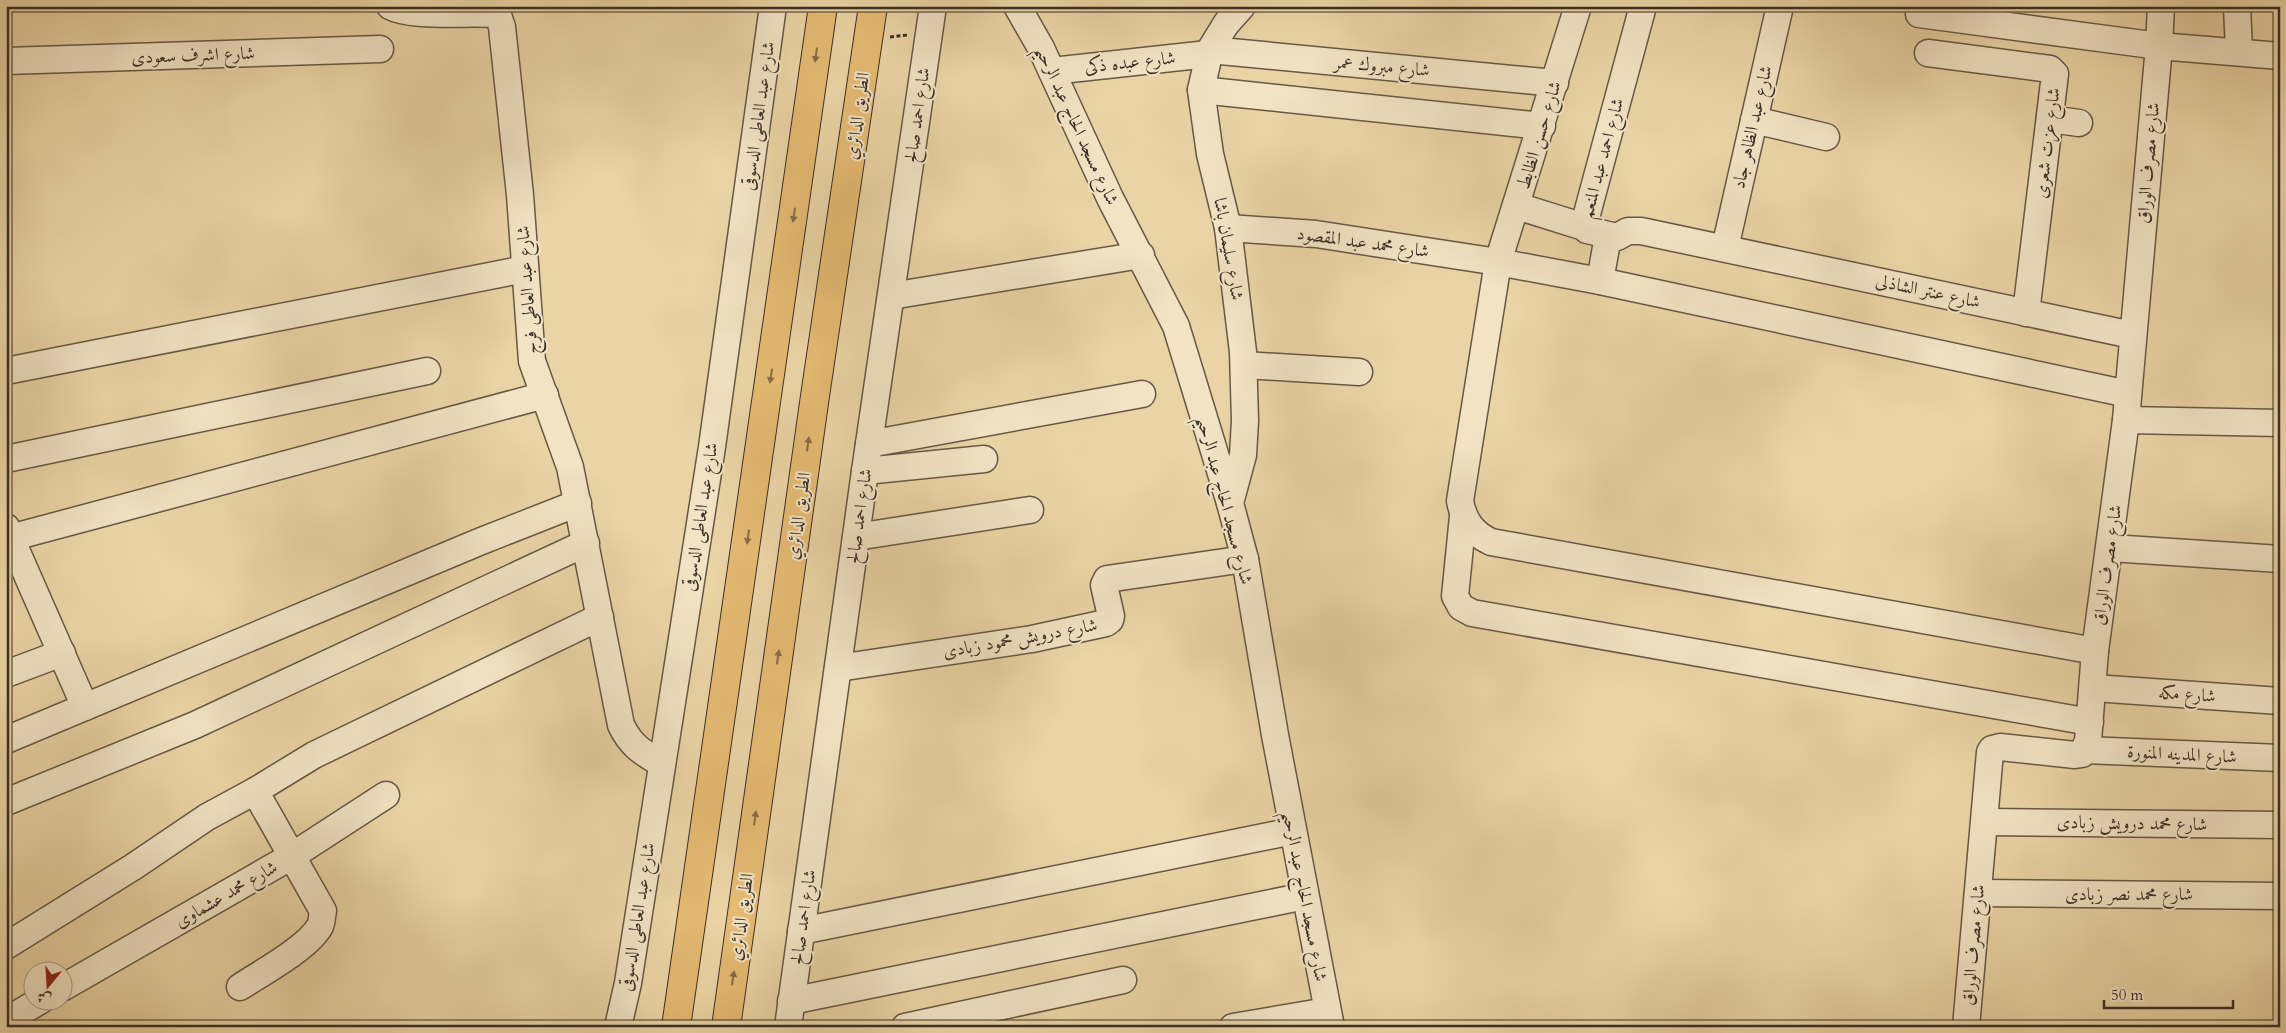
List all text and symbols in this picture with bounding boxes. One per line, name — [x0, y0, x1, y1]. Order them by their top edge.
street label: شارع عبد العاطى الدسوقى — [736, 40, 783, 192]
street label: شارع اشرف سعودى — [131, 41, 255, 72]
street label: شارع مسجد الحاج عبد الرحيم — [1024, 41, 1125, 211]
street label: شارع عبده ذكى — [1083, 45, 1177, 82]
one-way arrow — [812, 47, 820, 63]
street label: شارع مبروك عمر — [1331, 50, 1431, 85]
street label: شارع عبد الظاهر جاد — [1726, 63, 1781, 192]
street label: شارع احمد صالح — [898, 66, 940, 165]
street label: الطريق الدائري — [839, 71, 878, 162]
street label: شارع حسن الظابط — [1511, 78, 1570, 193]
street label: شارع عزت شعرى — [2028, 86, 2069, 200]
street label: شارع احمد عبد المنعم — [1574, 95, 1634, 222]
street label: شارع مصرف الوراق — [2131, 101, 2168, 225]
street label: شارع سليمان باشا — [1205, 196, 1250, 303]
one-way arrow — [789, 208, 797, 224]
street label: شارع محمد عبد المقصود — [1295, 221, 1431, 266]
street label: شارع عبد العاطى فرج — [511, 224, 547, 355]
street label: شارع عنتر الشاذلى — [1873, 268, 1982, 317]
one-way arrow — [767, 369, 775, 385]
street label: شارع مسجد الحاج عبد الرحيم — [1185, 413, 1259, 588]
one-way arrow — [805, 435, 813, 451]
street label: شارع عبد العاطى الدسوقى — [676, 441, 727, 594]
street label: شارع احمد صالح — [840, 467, 882, 566]
street label: الطريق الدائري — [780, 471, 819, 562]
street label: شارع مصرف الوراق — [2087, 503, 2130, 627]
one-way arrow — [744, 530, 752, 546]
street label: شارع درويش محمود زبادى — [941, 613, 1100, 666]
one-way arrow — [774, 648, 782, 664]
street label: شارع مكه — [2157, 680, 2217, 711]
street label: شارع المدينه المنورة — [2127, 739, 2237, 772]
one-way arrow — [752, 809, 760, 825]
street label: شارع مسجد الحاج عبد الرحيم — [1271, 809, 1333, 985]
street label: شارع محمد درويش زبادى — [2056, 810, 2208, 839]
street label: شارع عبد العاطى الدسوقى — [613, 841, 664, 994]
street label: شارع محمد عشماوى — [170, 855, 283, 936]
street label: شارع احمد صالح — [784, 868, 826, 967]
street label: الطريق الدائري — [723, 872, 762, 963]
street label: شارع محمد نصر زبادى — [2065, 882, 2193, 909]
street label: شارع مصرف الوراق — [1956, 883, 1993, 1007]
north arrow — [22, 960, 72, 1010]
one-way arrow — [729, 970, 737, 986]
scale bar — [2104, 978, 2232, 1010]
text: 50 m — [2111, 985, 2143, 1005]
text: ش — [34, 987, 54, 1009]

